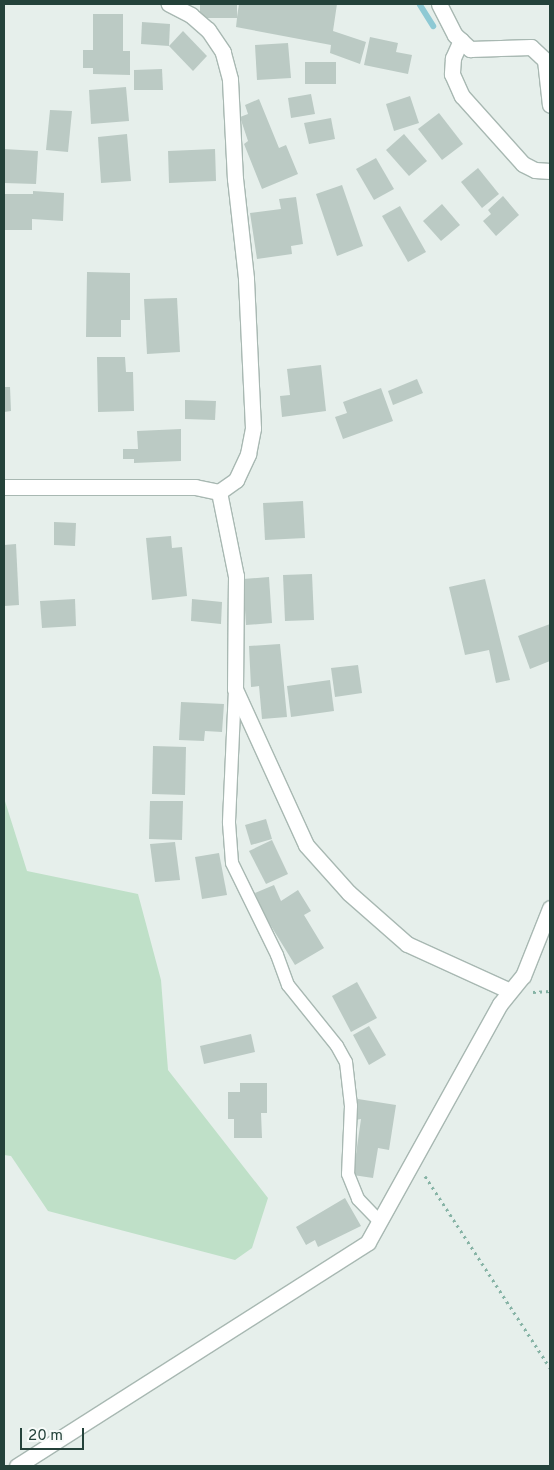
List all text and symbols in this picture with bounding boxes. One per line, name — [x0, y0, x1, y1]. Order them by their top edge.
scale bar — [22, 1418, 86, 1450]
text: 20 m — [28, 1427, 63, 1446]

